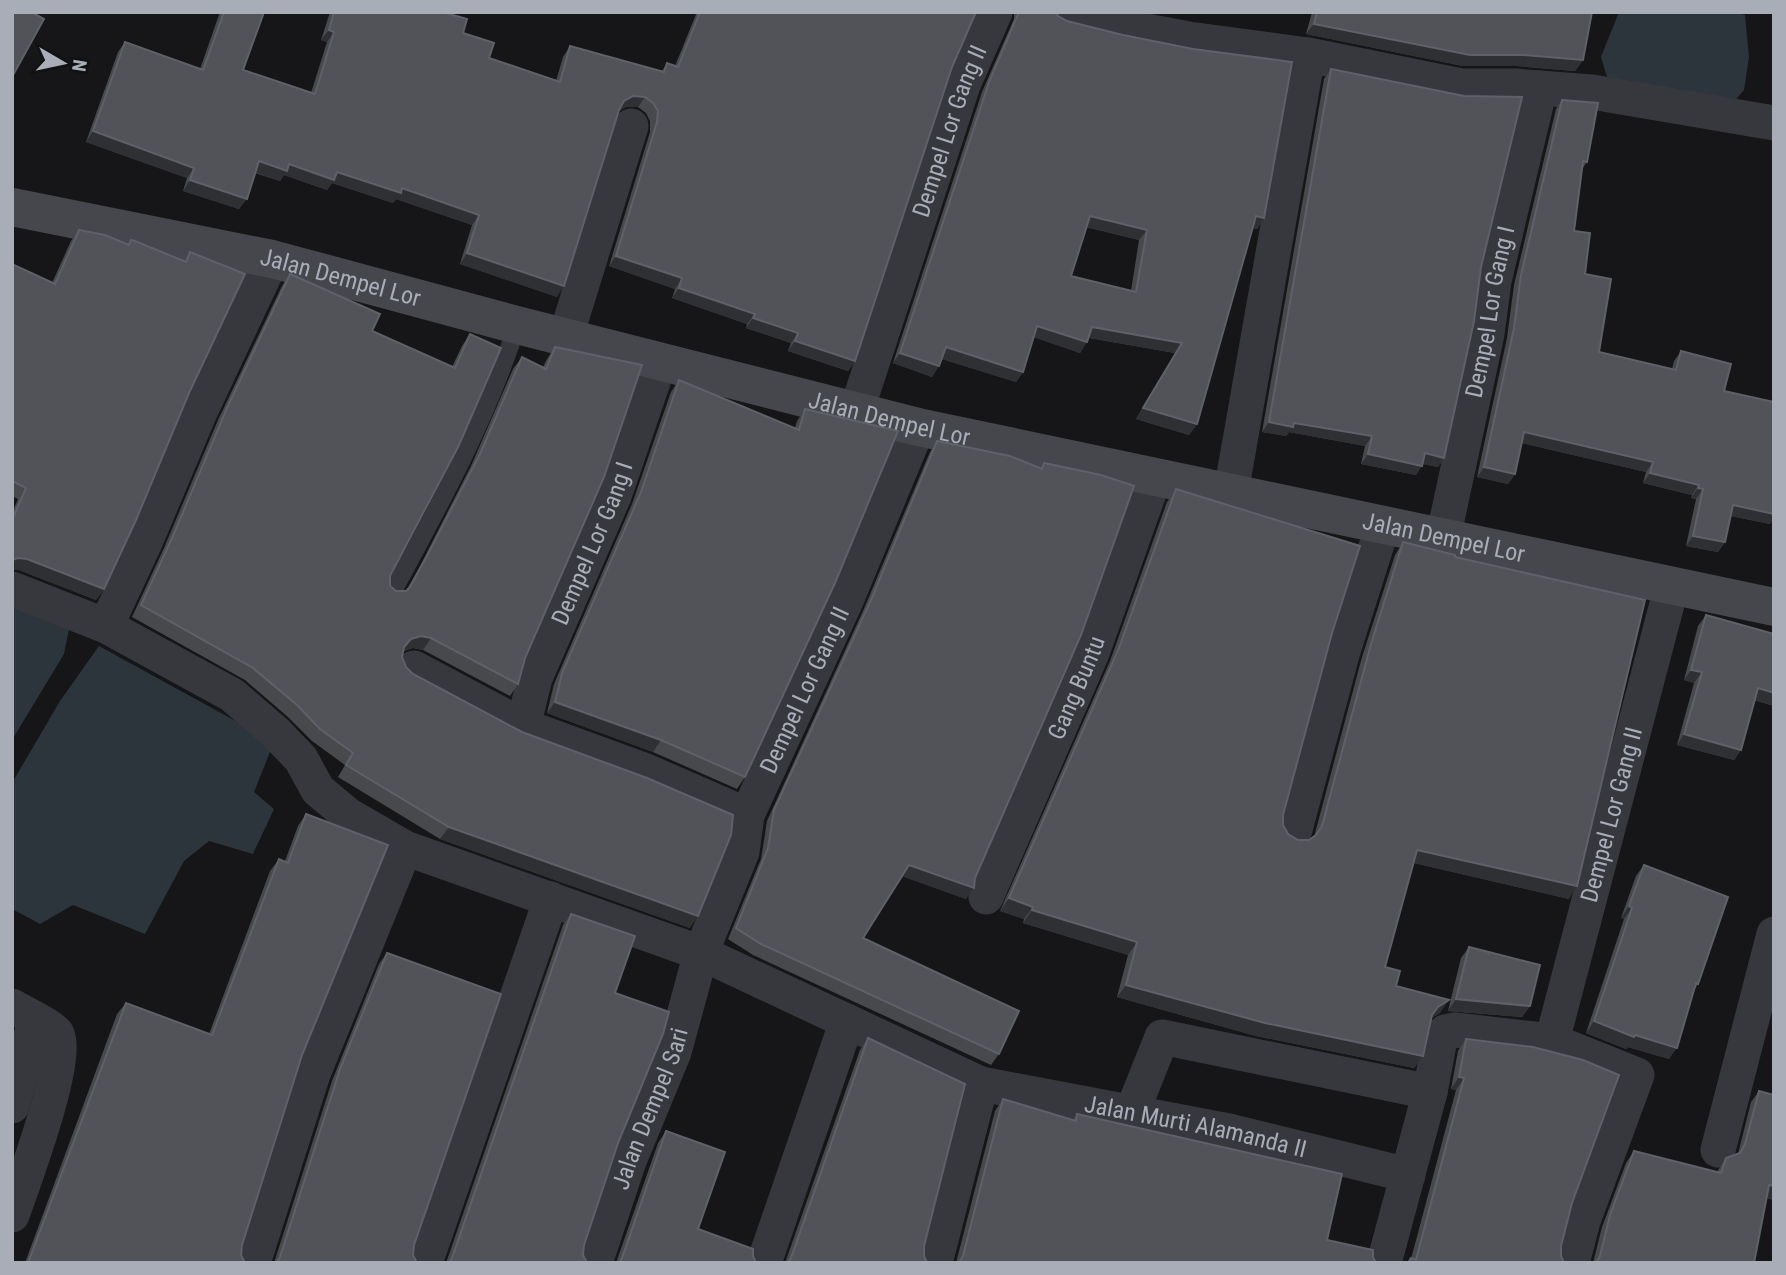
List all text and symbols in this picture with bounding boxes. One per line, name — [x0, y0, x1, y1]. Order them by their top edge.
north arrow — [28, 28, 98, 98]
street label: Dempel Lor Gang II — [907, 41, 993, 221]
text: N — [67, 58, 92, 73]
street label: Dempel Lor Gang I — [1460, 223, 1521, 400]
street label: Jalan Dempel Lor — [258, 243, 424, 312]
street label: Jalan Dempel Lor — [806, 386, 973, 452]
street label: Dempel Lor Gang I — [546, 458, 639, 629]
street label: Jalan Dempel Lor — [1360, 507, 1528, 568]
street label: Dempel Lor Gang II — [754, 602, 855, 778]
street label: Gang Buntu — [1042, 632, 1111, 744]
street label: Dempel Lor Gang II — [1575, 724, 1648, 905]
street label: Jalan Dempel Sari — [607, 1025, 694, 1193]
street label: Jalan Murti Alamanda II — [1082, 1090, 1309, 1164]

